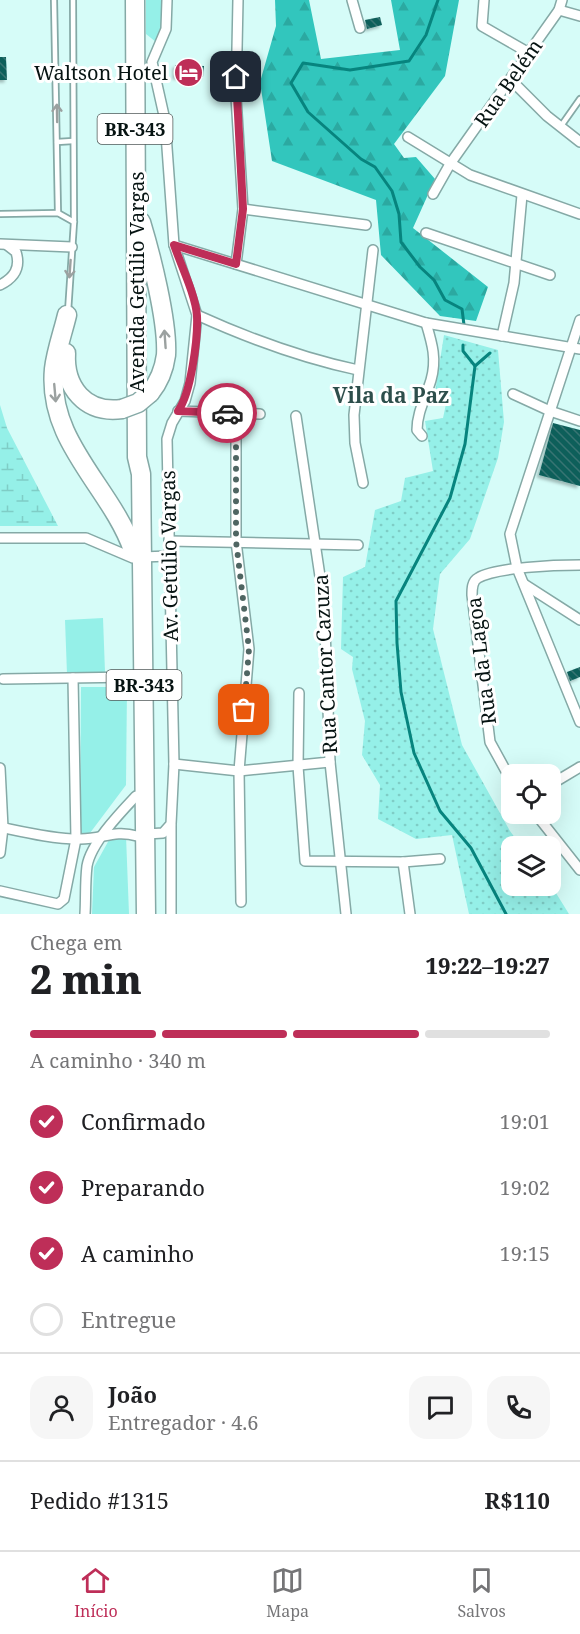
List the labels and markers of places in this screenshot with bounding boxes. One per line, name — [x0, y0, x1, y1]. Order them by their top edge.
pin — [210, 51, 261, 102]
hotel icon: Waltson Hotel — [173, 56, 205, 88]
place label: Waltson Hotel — [34, 59, 168, 86]
pin — [218, 684, 269, 735]

